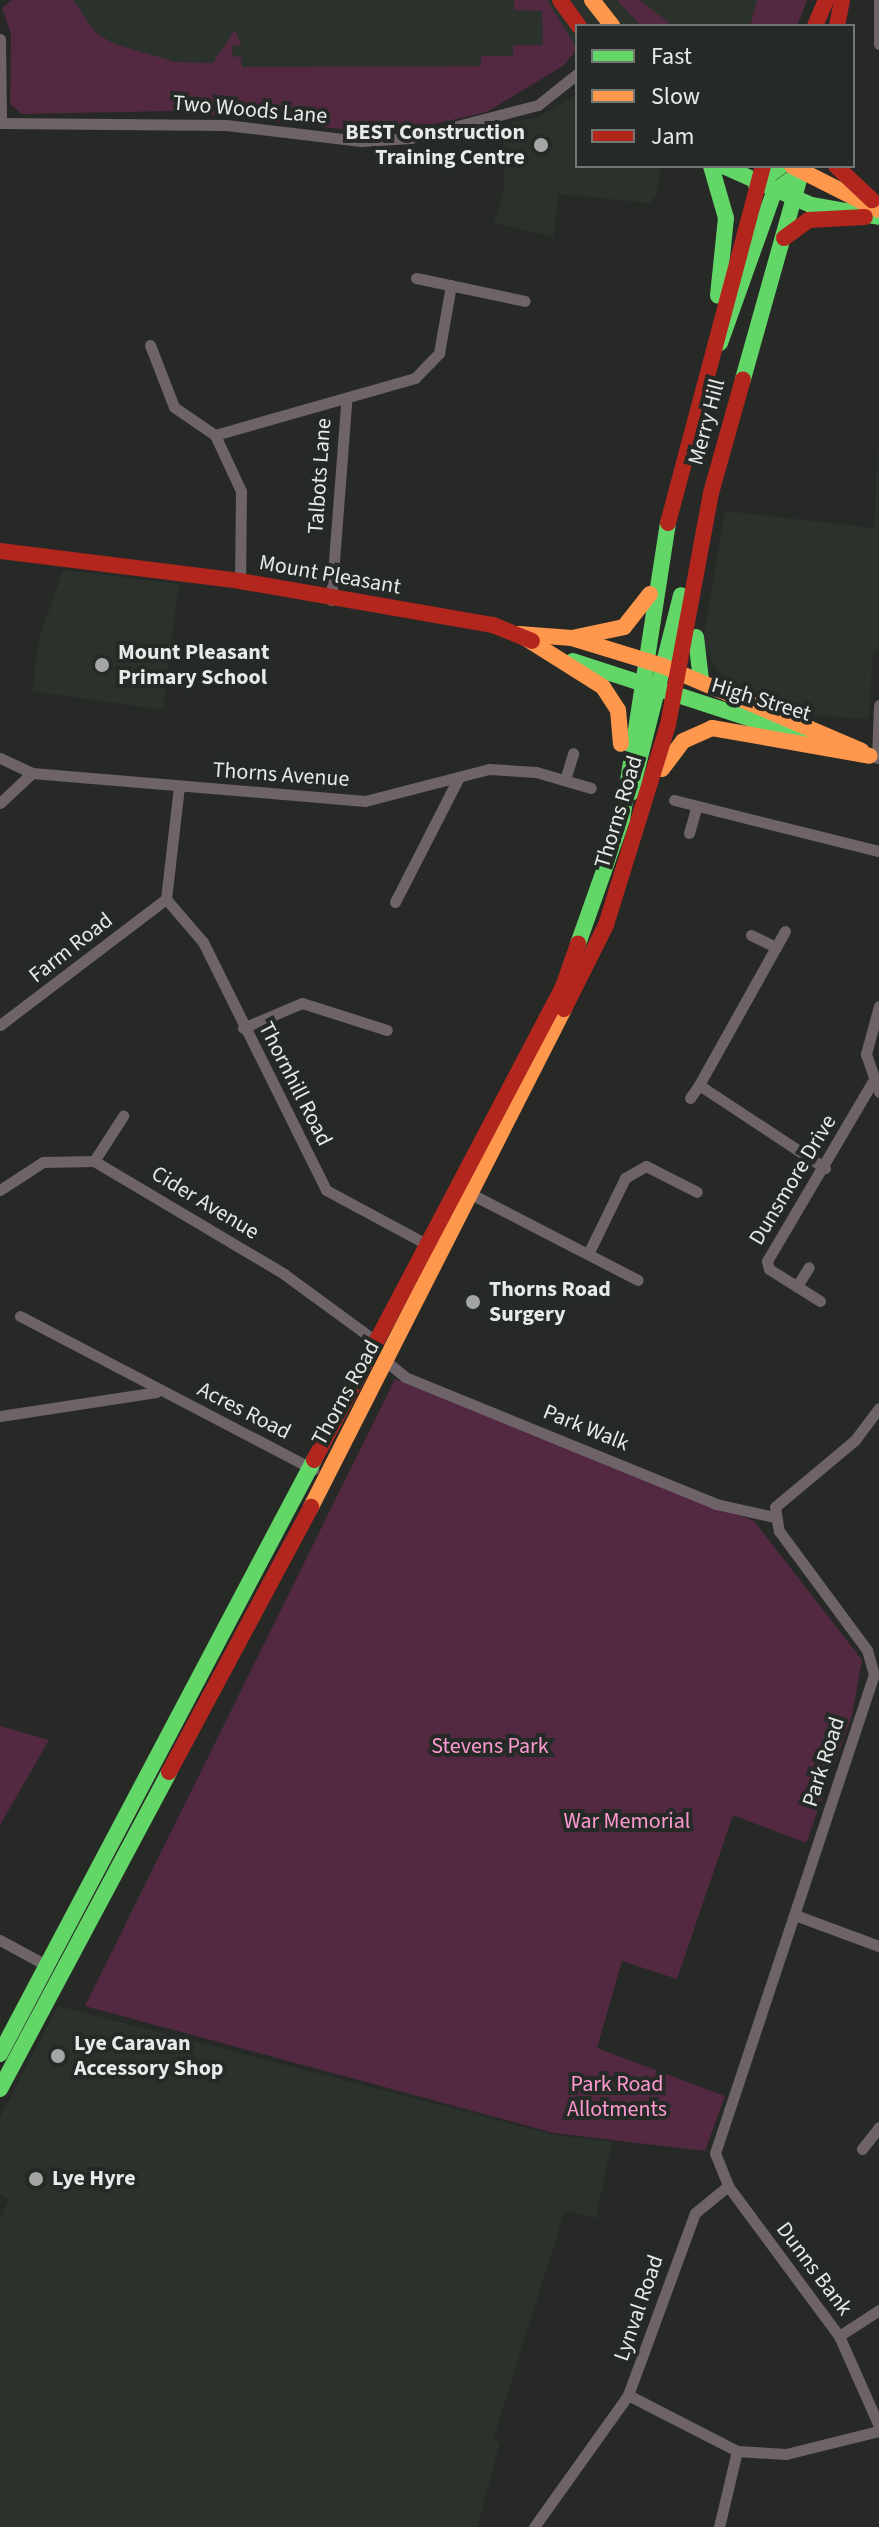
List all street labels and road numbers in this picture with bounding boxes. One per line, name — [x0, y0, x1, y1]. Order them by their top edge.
street label: Two Woods Lane — [172, 90, 328, 130]
street label: Merry Hill — [683, 376, 731, 468]
street label: Talbots Lane — [303, 417, 337, 535]
street label: Mount Pleasant — [257, 550, 403, 600]
street label: High Street — [708, 672, 814, 728]
street label: Thorns Road — [589, 753, 649, 871]
street label: Thorns Avenue — [212, 757, 350, 793]
street label: Farm Road — [24, 907, 118, 989]
street label: Thornhill Road — [252, 1018, 338, 1150]
street label: Dunsmore Drive — [744, 1110, 842, 1250]
street label: Cider Avenue — [146, 1161, 264, 1245]
street label: Thorns Road — [306, 1336, 386, 1450]
street label: Acres Road — [193, 1376, 295, 1446]
street label: Park Walk — [539, 1399, 633, 1457]
street label: Park Road — [797, 1714, 851, 1810]
street label: Dunns Bank — [770, 2217, 858, 2321]
street label: Lynval Road — [609, 2252, 669, 2364]

